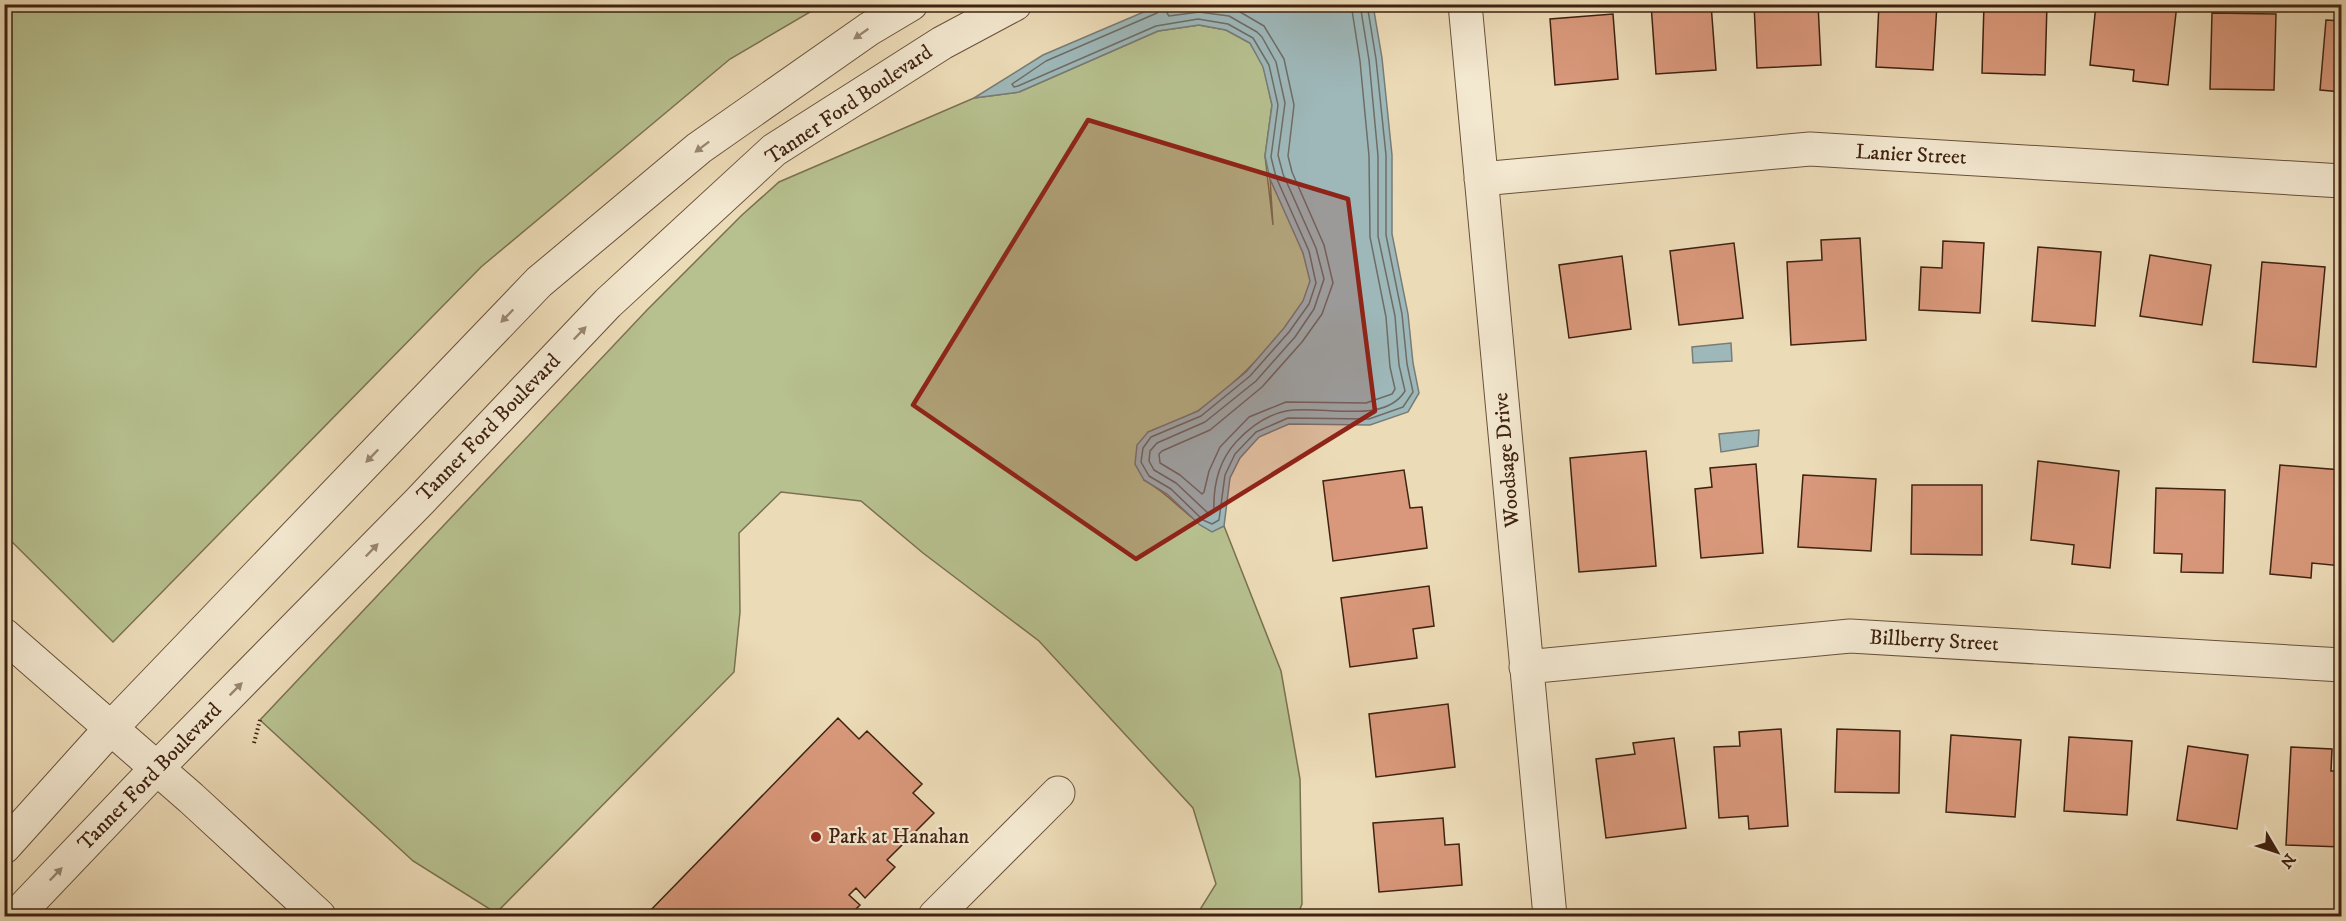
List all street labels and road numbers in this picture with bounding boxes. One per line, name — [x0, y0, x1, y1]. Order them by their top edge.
street label: Tanner Ford Boulevard — [761, 39, 938, 171]
street label: Lanier Street — [1855, 139, 1967, 171]
street label: Tanner Ford Boulevard — [412, 348, 567, 507]
street label: Woodsage Drive — [1488, 391, 1526, 529]
street label: Billberry Street — [1869, 625, 2000, 657]
street label: Tanner Ford Boulevard — [73, 697, 228, 856]

